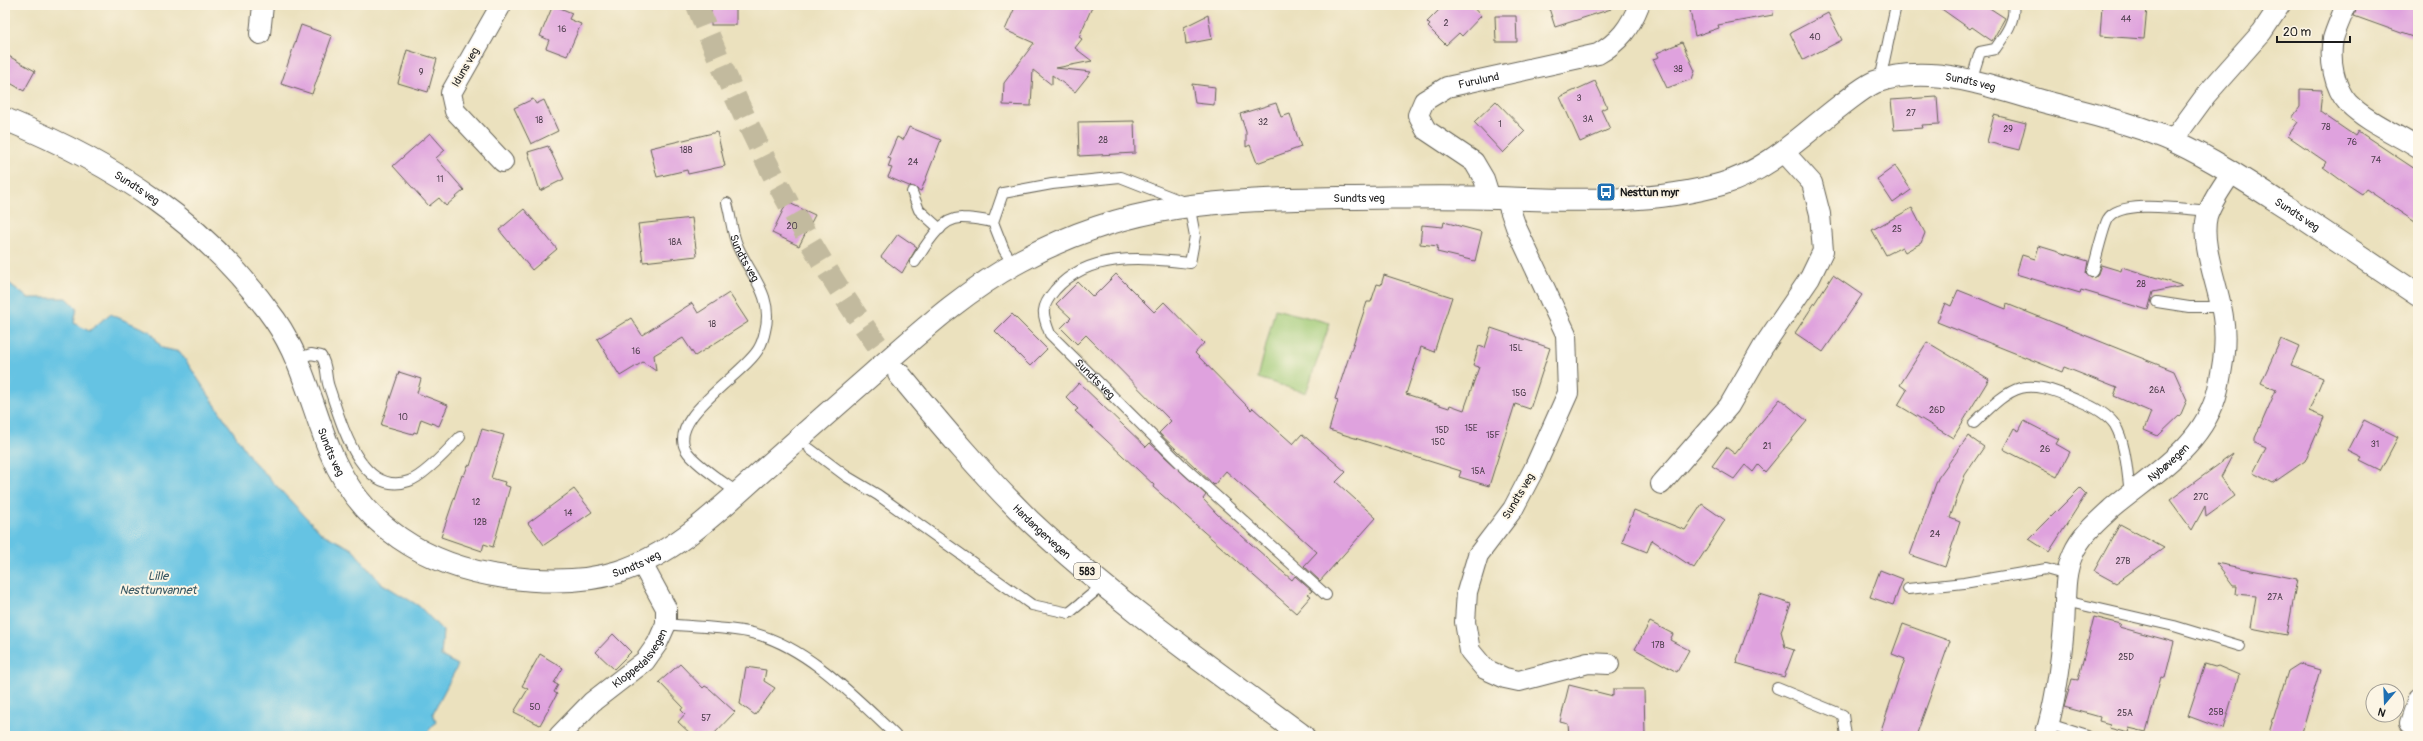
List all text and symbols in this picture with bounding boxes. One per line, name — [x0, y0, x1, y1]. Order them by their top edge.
house number: 44 — [2121, 14, 2132, 25]
house number: 2 — [1443, 18, 1449, 29]
scale bar — [2277, 18, 2350, 44]
house number: 16 — [558, 24, 566, 35]
text: 20 m — [2283, 25, 2312, 40]
house number: 40 — [1809, 32, 1821, 43]
street label: Iduns veg — [449, 45, 482, 89]
house number: 38 — [1673, 64, 1683, 75]
house number: 9 — [419, 67, 424, 78]
street label: Furulund — [1457, 70, 1500, 91]
street label: Sundts veg — [1944, 70, 1997, 94]
house number: 3 — [1576, 93, 1582, 104]
house number: 27 — [1906, 108, 1916, 119]
house number: 3A — [1583, 114, 1594, 125]
house number: 18 — [535, 115, 543, 126]
house number: 32 — [1258, 117, 1268, 128]
house number: 1 — [1498, 119, 1502, 130]
house number: 78 — [2321, 122, 2331, 133]
house number: 29 — [2003, 124, 2013, 135]
house number: 28 — [1098, 135, 1108, 146]
house number: 76 — [2347, 137, 2357, 148]
house number: 18B — [679, 145, 693, 156]
house number: 74 — [2371, 155, 2382, 166]
house number: 24 — [908, 157, 919, 168]
street label: Sundts veg — [112, 169, 162, 208]
house number: 11 — [436, 174, 444, 185]
bus stop icon: Nesttun myr — [1595, 181, 1617, 203]
place label: Nesttun myr — [1620, 186, 1680, 199]
street label: Sundts veg — [1333, 192, 1385, 205]
street label: Sundts veg — [2272, 195, 2322, 235]
house number: 20 — [786, 221, 798, 232]
house number: 25 — [1892, 224, 1902, 235]
street label: Sundts veg — [727, 233, 762, 284]
house number: 18A — [668, 237, 682, 248]
house number: 28 — [2136, 279, 2146, 290]
house number: 18 — [708, 319, 716, 330]
house number: 15L — [1509, 343, 1523, 354]
house number: 16 — [632, 346, 640, 357]
street label: Sundts veg — [1072, 356, 1118, 402]
house number: 26A — [2149, 385, 2165, 396]
house number: 15G — [1512, 388, 1526, 399]
house number: 26D — [1929, 405, 1945, 416]
house number: 10 — [398, 412, 408, 423]
house number: 15E — [1464, 423, 1478, 434]
house number: 15D — [1435, 425, 1449, 436]
street label: Sundts veg — [315, 426, 347, 479]
house number: 15F — [1486, 430, 1500, 441]
house number: 15C — [1431, 437, 1445, 448]
house number: 31 — [2371, 439, 2379, 450]
house number: 21 — [1763, 441, 1771, 452]
street label: Nybøvegen — [2145, 441, 2192, 485]
house number: 26 — [2040, 444, 2050, 455]
house number: 15A — [1471, 466, 1485, 477]
street label: Sundts veg — [1500, 471, 1537, 522]
house number: 27C — [2193, 492, 2209, 503]
house number: 12 — [472, 497, 480, 508]
street label: Hardangervegen — [1010, 502, 1073, 562]
house number: 14 — [564, 508, 573, 519]
house number: 12B — [473, 517, 487, 528]
house number: 24 — [1930, 529, 1941, 540]
street label: Sundts veg — [611, 548, 663, 580]
house number: 27B — [2116, 556, 2130, 567]
road number: 583 — [1074, 563, 1100, 579]
water label: Lille Nesttunvannet — [120, 569, 198, 598]
house number: 27A — [2267, 592, 2283, 603]
street label: Kloppedalsvegen — [610, 627, 670, 691]
house number: 17B — [1651, 640, 1665, 651]
house number: 25D — [2118, 652, 2134, 663]
north arrow — [2365, 683, 2405, 723]
house number: 50 — [529, 702, 541, 713]
text: N — [2376, 704, 2388, 719]
house number: 25B — [2208, 707, 2224, 718]
house number: 25A — [2117, 708, 2133, 719]
house number: 57 — [701, 713, 711, 724]

